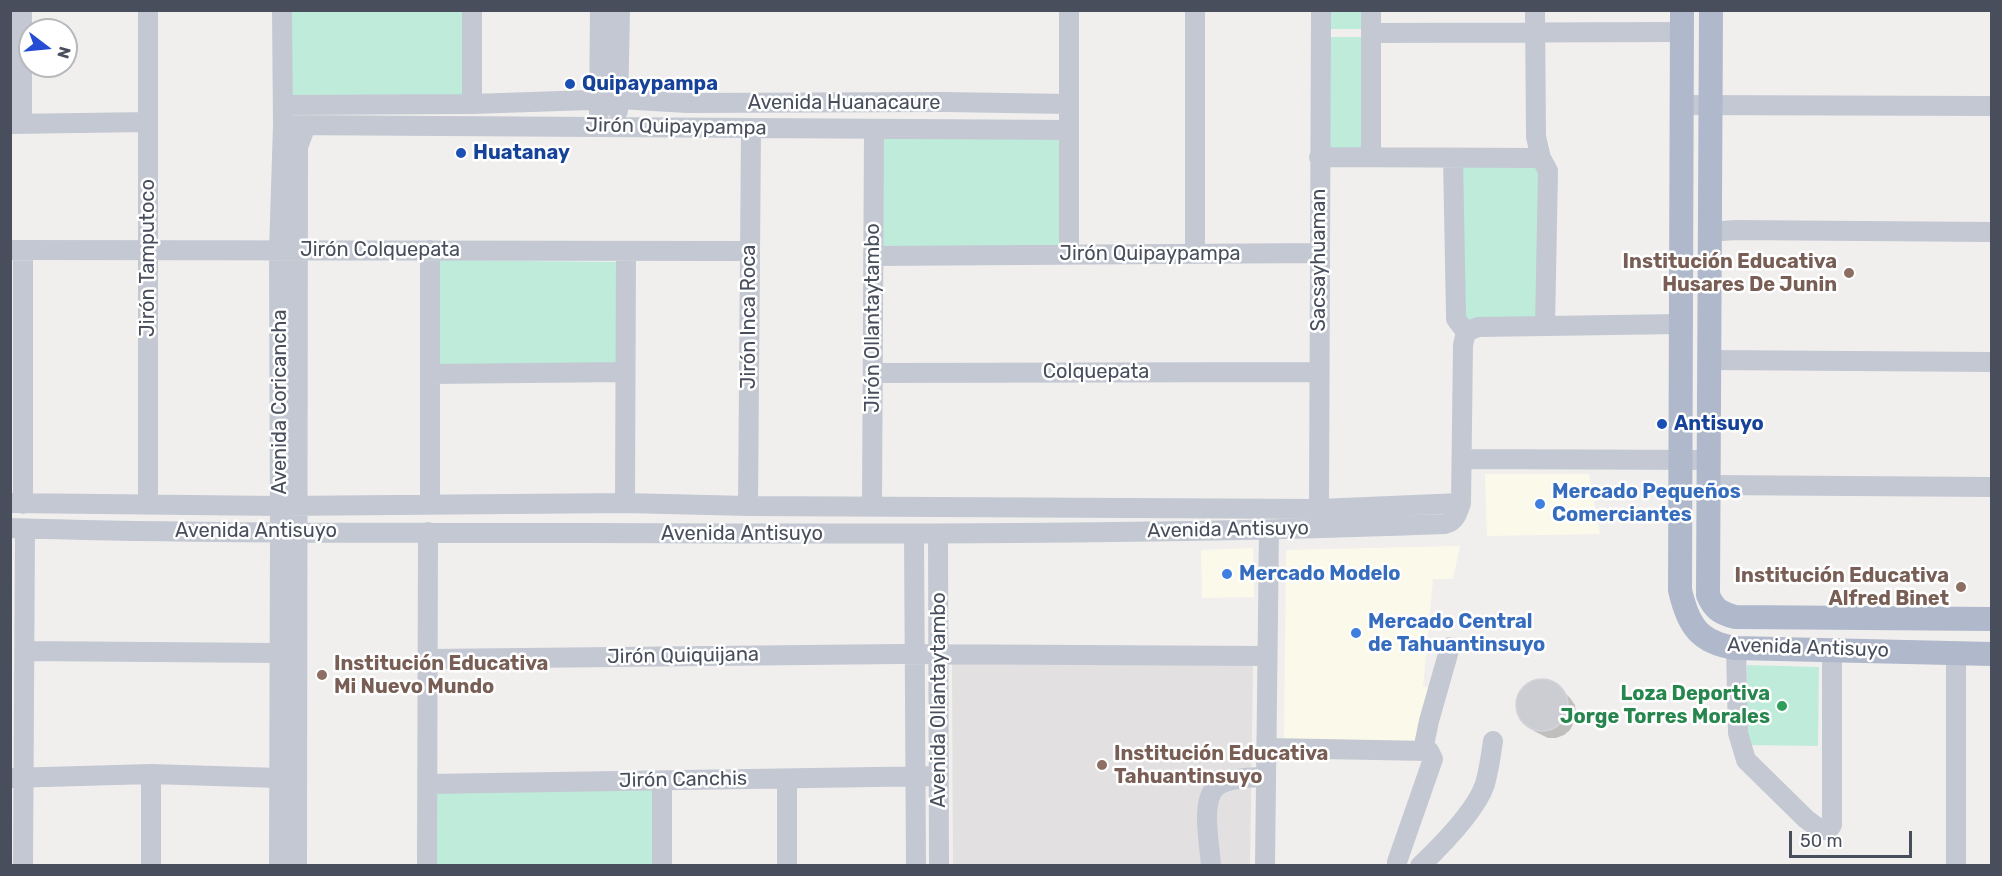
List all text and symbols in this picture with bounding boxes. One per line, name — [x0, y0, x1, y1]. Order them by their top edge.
north arrow — [18, 18, 78, 78]
text: N — [53, 44, 75, 61]
place label: Quipaypampa — [582, 72, 718, 96]
marker: Quipaypampa — [563, 77, 577, 91]
street label: Avenida Huanacaure — [748, 91, 940, 115]
street label: Jirón Quipaypampa — [585, 113, 767, 141]
place label: Huatanay — [473, 141, 570, 165]
marker: Huatanay — [454, 146, 468, 160]
street label: Jirón Tamputoco — [136, 179, 160, 337]
street label: Sacsayhuaman — [1307, 189, 1331, 331]
street label: Jirón Ollantaytambo — [861, 223, 885, 413]
street label: Jirón Colquepata — [300, 238, 460, 262]
street label: Jirón Quipaypampa — [1059, 242, 1241, 266]
street label: Jirón Inca Roca — [737, 245, 761, 389]
place label: Institución Educativa Husares De Junin — [1623, 250, 1837, 297]
marker: Institución Educativa Husares De Junin — [1842, 266, 1856, 280]
street label: Avenida Coricancha — [268, 309, 292, 495]
street label: Colquepata — [1043, 360, 1149, 384]
place label: Antisuyo — [1674, 412, 1764, 436]
marker: Antisuyo — [1655, 417, 1669, 431]
place label: Mercado Pequeños Comerciantes — [1552, 480, 1741, 527]
marker: Mercado Pequeños Comerciantes — [1533, 497, 1547, 511]
street label: Avenida Antisuyo — [1147, 517, 1309, 543]
street label: Avenida Antisuyo — [175, 519, 337, 543]
street label: Avenida Antisuyo — [661, 522, 823, 546]
place label: Mercado Modelo — [1239, 562, 1400, 586]
place label: Institución Educativa Alfred Binet — [1735, 564, 1949, 611]
marker: Mercado Modelo — [1220, 567, 1234, 581]
marker: Institución Educativa Alfred Binet — [1954, 580, 1968, 594]
street label: Avenida Ollantaytambo — [927, 592, 951, 808]
place label: Mercado Central de Tahuantinsuyo — [1368, 610, 1545, 657]
marker: Mercado Central de Tahuantinsuyo — [1349, 626, 1363, 640]
street label: Avenida Antisuyo — [1727, 633, 1889, 663]
street label: Jirón Quiquijana — [607, 643, 759, 669]
place label: Institución Educativa Mi Nuevo Mundo — [334, 652, 548, 699]
marker: Institución Educativa Mi Nuevo Mundo — [315, 668, 329, 682]
place label: Loza Deportiva Jorge Torres Morales — [1560, 682, 1770, 729]
marker: Loza Deportiva Jorge Torres Morales — [1775, 699, 1789, 713]
place label: Institución Educativa Tahuantinsuyo — [1114, 742, 1328, 789]
marker: Institución Educativa Tahuantinsuyo — [1095, 758, 1109, 772]
street label: Jirón Canchis — [619, 767, 747, 793]
scale bar — [1792, 819, 1915, 857]
text: 50 m — [1800, 830, 1843, 852]

